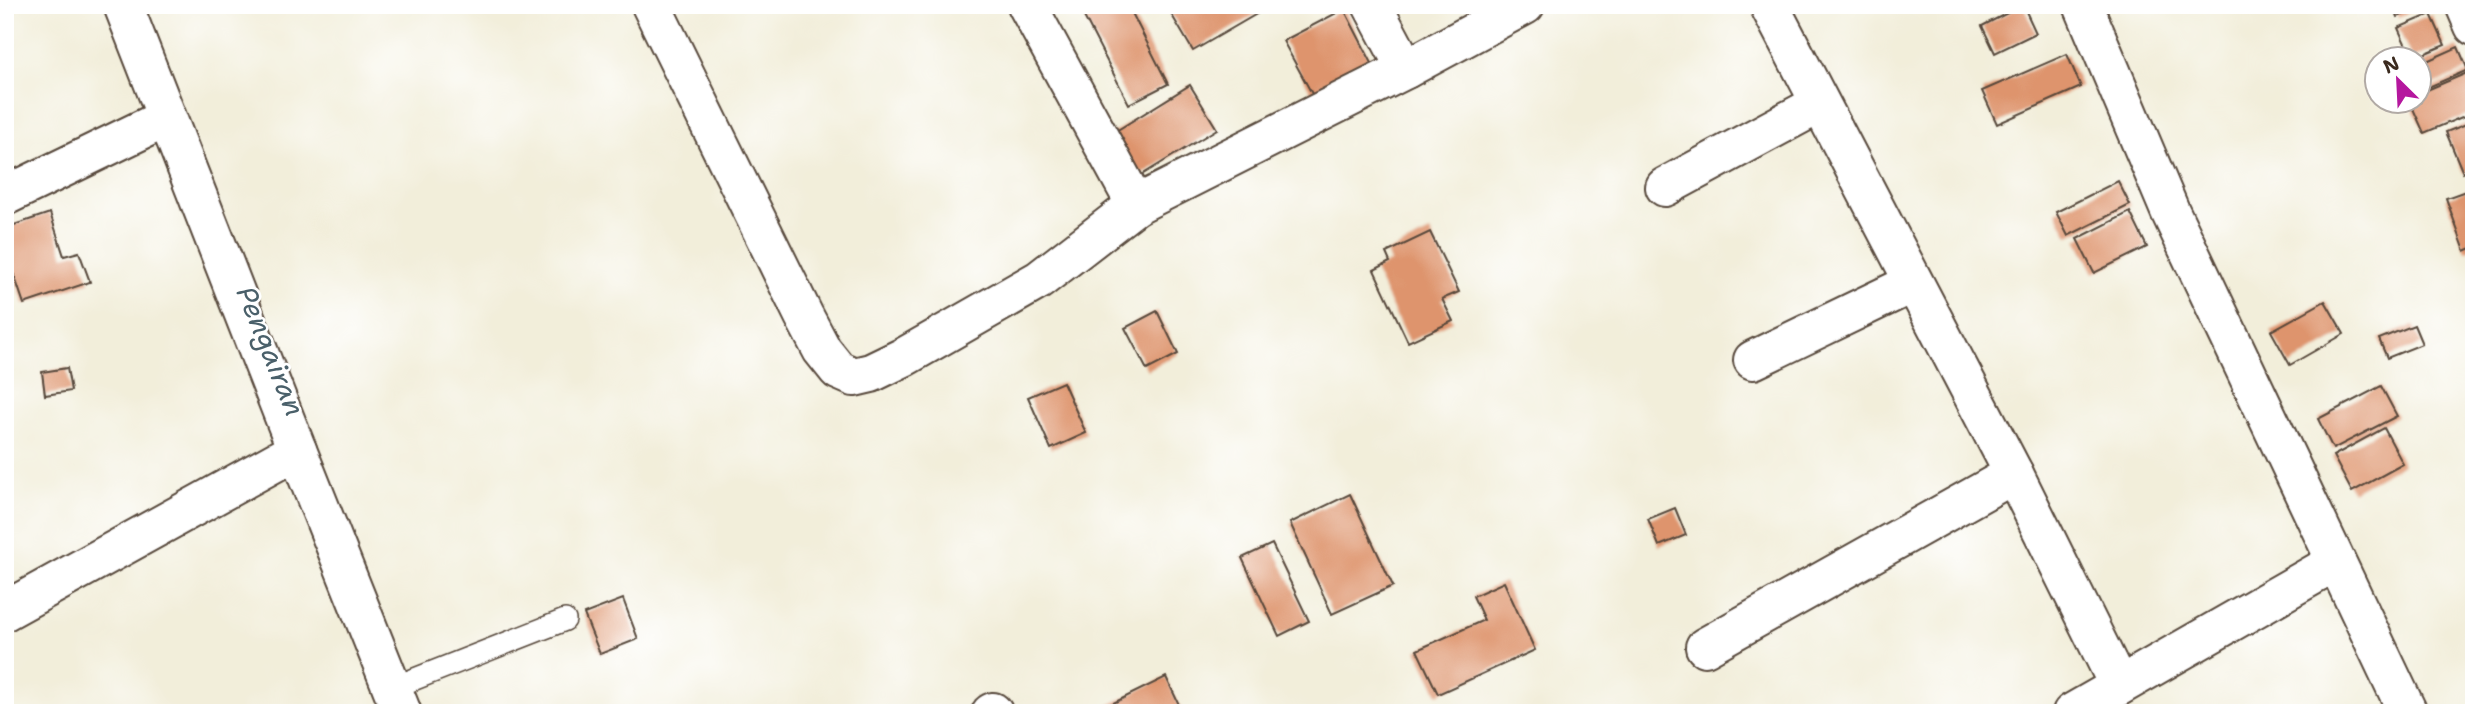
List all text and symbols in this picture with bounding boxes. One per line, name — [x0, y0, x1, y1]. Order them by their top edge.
north arrow — [2364, 46, 2434, 116]
text: N — [2379, 50, 2403, 79]
water label: Pengairan — [228, 280, 314, 422]

